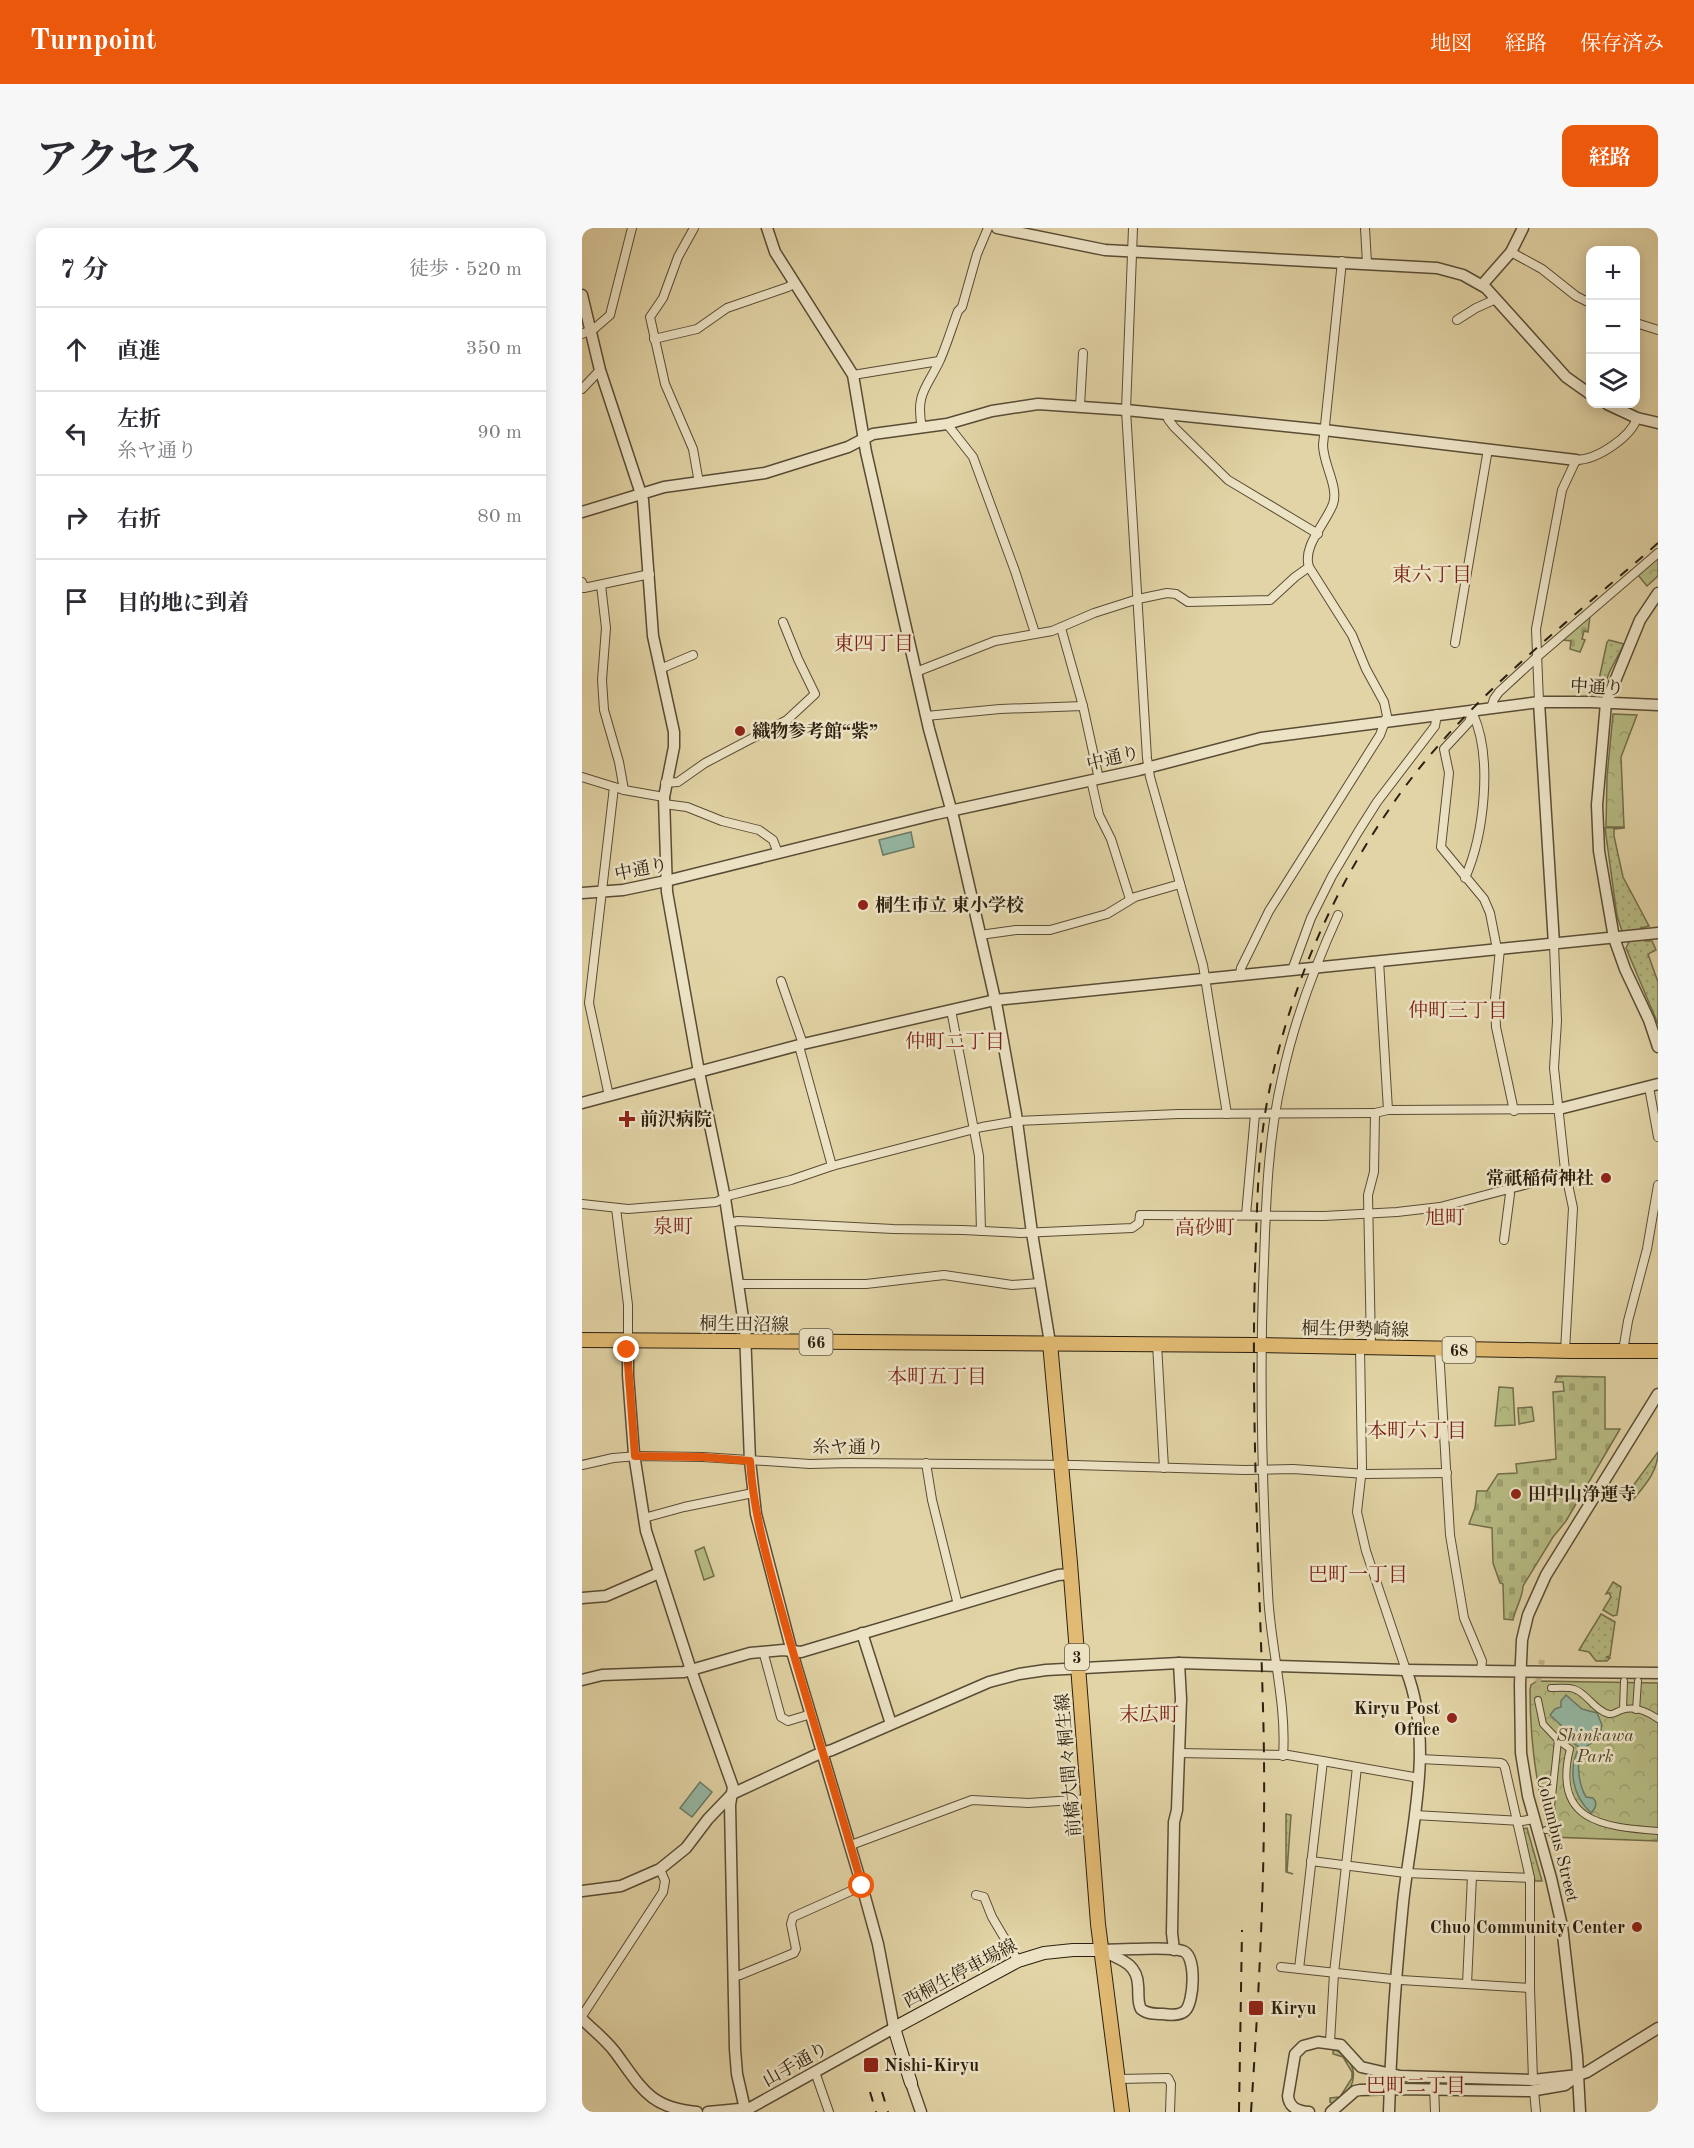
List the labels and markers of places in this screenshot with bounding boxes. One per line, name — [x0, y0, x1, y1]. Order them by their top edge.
place label: 織物参考館“紫” — [752, 721, 878, 741]
marker: 織物参考館“紫” — [733, 724, 747, 738]
place label: 桐生市立 東小学校 — [875, 895, 1024, 915]
marker: 桐生市立 東小学校 — [856, 898, 870, 912]
place label: 前沢病院 — [640, 1109, 712, 1129]
marker: 前沢病院 — [618, 1110, 636, 1128]
place label: 常祇稲荷神社 — [1486, 1168, 1594, 1188]
marker: 常祇稲荷神社 — [1599, 1171, 1613, 1185]
place label: 田中山浄運寺 — [1528, 1484, 1636, 1504]
marker: 田中山浄運寺 — [1509, 1487, 1523, 1501]
place label: Kiryu Post Office — [1354, 1700, 1440, 1739]
marker: Kiryu Post Office — [1445, 1711, 1459, 1725]
place label: Chuo Community Center — [1430, 1919, 1625, 1937]
marker: Chuo Community Center — [1630, 1920, 1644, 1934]
marker: Kiryu — [1247, 1999, 1265, 2017]
place label: Kiryu — [1270, 2000, 1316, 2018]
marker: Nishi-Kiryu — [862, 2056, 880, 2074]
place label: Nishi-Kiryu — [884, 2057, 979, 2075]

